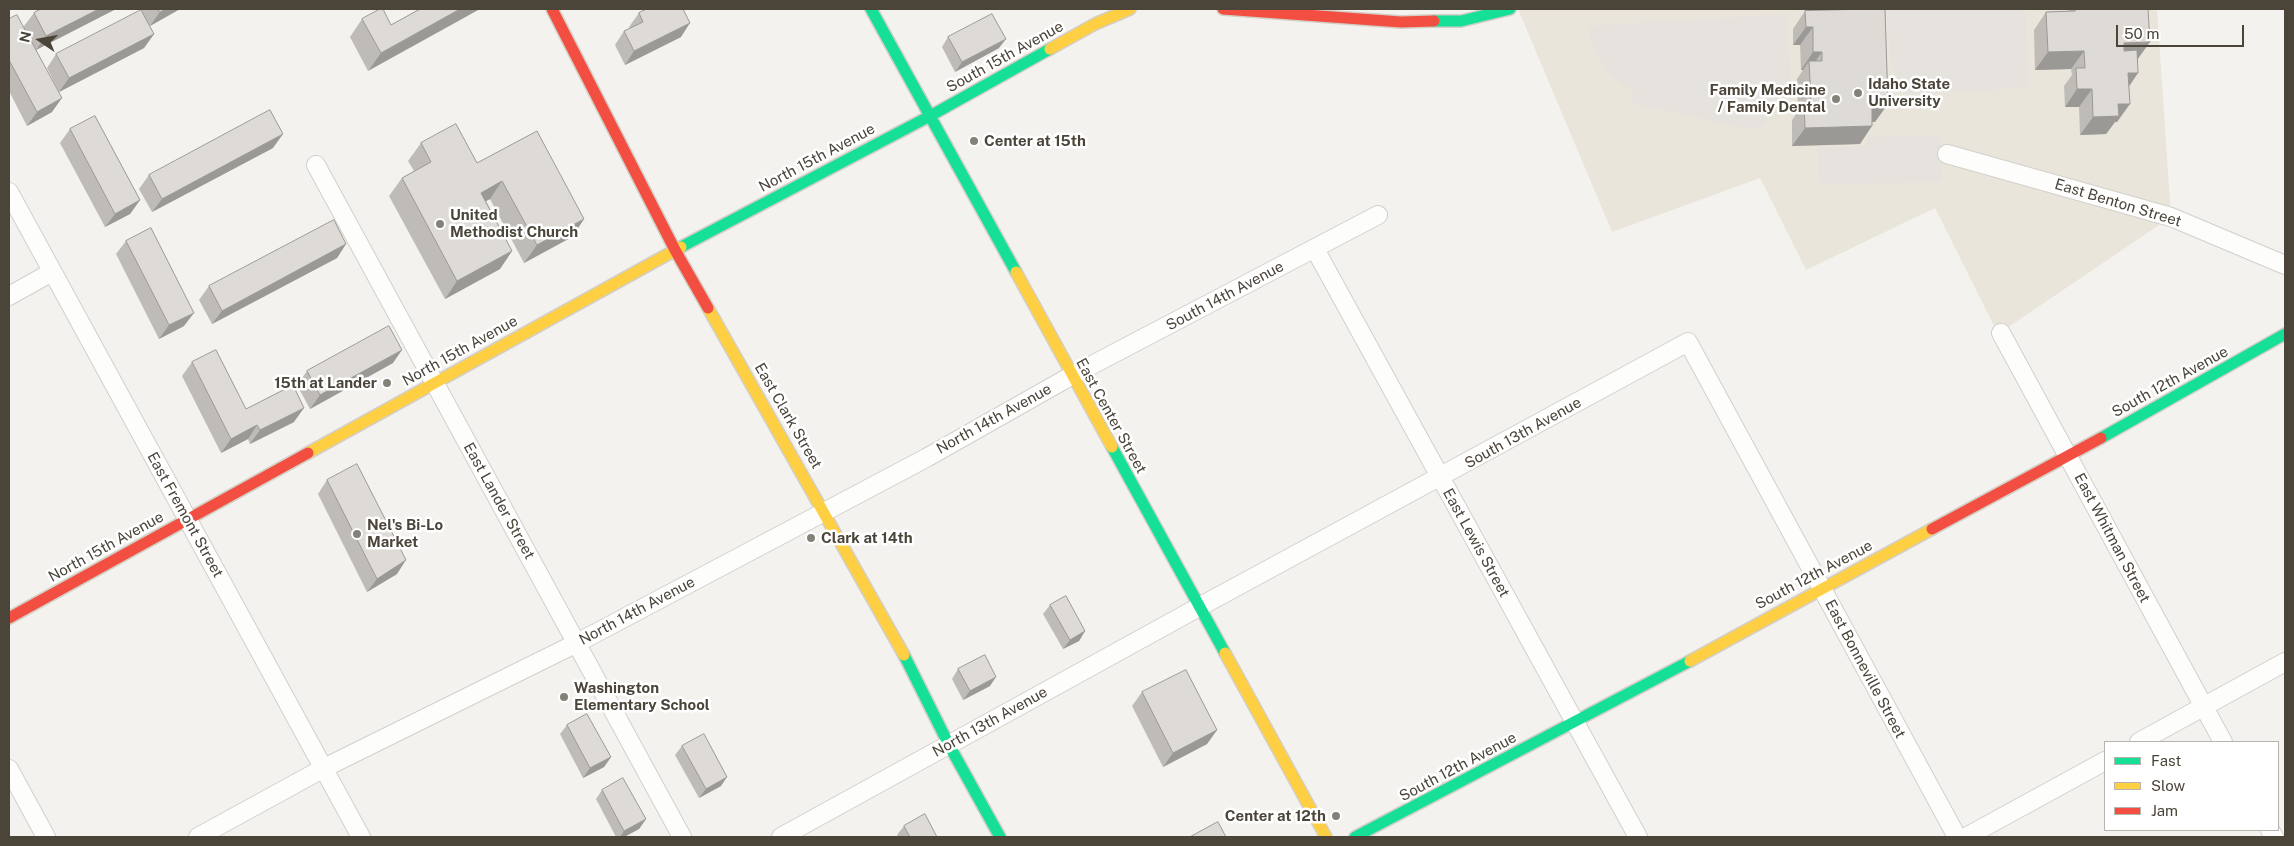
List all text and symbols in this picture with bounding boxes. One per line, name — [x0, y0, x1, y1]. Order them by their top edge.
north arrow — [15, 15, 65, 65]
scale bar — [2119, 15, 2246, 47]
street label: South 15th Avenue — [943, 17, 1067, 97]
text: 50 m — [2124, 25, 2159, 42]
text: N — [16, 30, 34, 44]
place label: Idaho State University — [1868, 75, 1950, 110]
place label: Family Medicine / Family Dental — [1709, 81, 1826, 116]
marker: Idaho State University — [1852, 87, 1864, 99]
marker: Family Medicine / Family Dental — [1830, 93, 1842, 105]
street label: North 15th Avenue — [756, 120, 878, 196]
place label: Center at 15th — [984, 132, 1086, 150]
marker: Center at 15th — [968, 135, 980, 147]
street label: East Benton Street — [2052, 175, 2184, 231]
place label: United Methodist Church — [450, 206, 578, 241]
marker: United Methodist Church — [434, 218, 446, 230]
street label: South 14th Avenue — [1163, 257, 1287, 335]
street label: North 15th Avenue — [399, 312, 521, 390]
street label: South 12th Avenue — [2109, 343, 2231, 421]
street label: East Center Street — [1072, 355, 1150, 477]
street label: East Clark Street — [750, 360, 826, 472]
place label: 15th at Lander — [274, 374, 377, 392]
marker: 15th at Lander — [381, 377, 393, 389]
street label: North 14th Avenue — [933, 380, 1055, 458]
street label: South 13th Avenue — [1462, 393, 1584, 473]
street label: East Lander Street — [460, 440, 538, 562]
street label: East Fremont Street — [143, 449, 227, 581]
street label: East Whitman Street — [2070, 470, 2154, 606]
street label: East Lewis Street — [1439, 485, 1513, 601]
street label: North 15th Avenue — [45, 508, 167, 586]
place label: Nel's Bi-Lo Market — [367, 516, 443, 551]
marker: Nel's Bi-Lo Market — [351, 528, 363, 540]
place label: Clark at 14th — [821, 529, 913, 547]
marker: Clark at 14th — [805, 532, 817, 544]
street label: South 12th Avenue — [1752, 537, 1876, 613]
street label: North 14th Avenue — [576, 573, 698, 649]
street label: East Bonneville Street — [1821, 597, 1909, 741]
place label: Washington Elementary School — [574, 679, 710, 714]
street label: North 13th Avenue — [929, 683, 1051, 761]
marker: Washington Elementary School — [558, 691, 570, 703]
street label: South 12th Avenue — [1396, 729, 1520, 805]
legend — [2104, 741, 2279, 831]
text: Fast — [2151, 752, 2181, 769]
text: Slow — [2151, 777, 2185, 794]
text: Jam — [2151, 802, 2178, 819]
place label: Center at 12th — [1225, 807, 1326, 825]
marker: Center at 12th — [1330, 810, 1342, 822]

